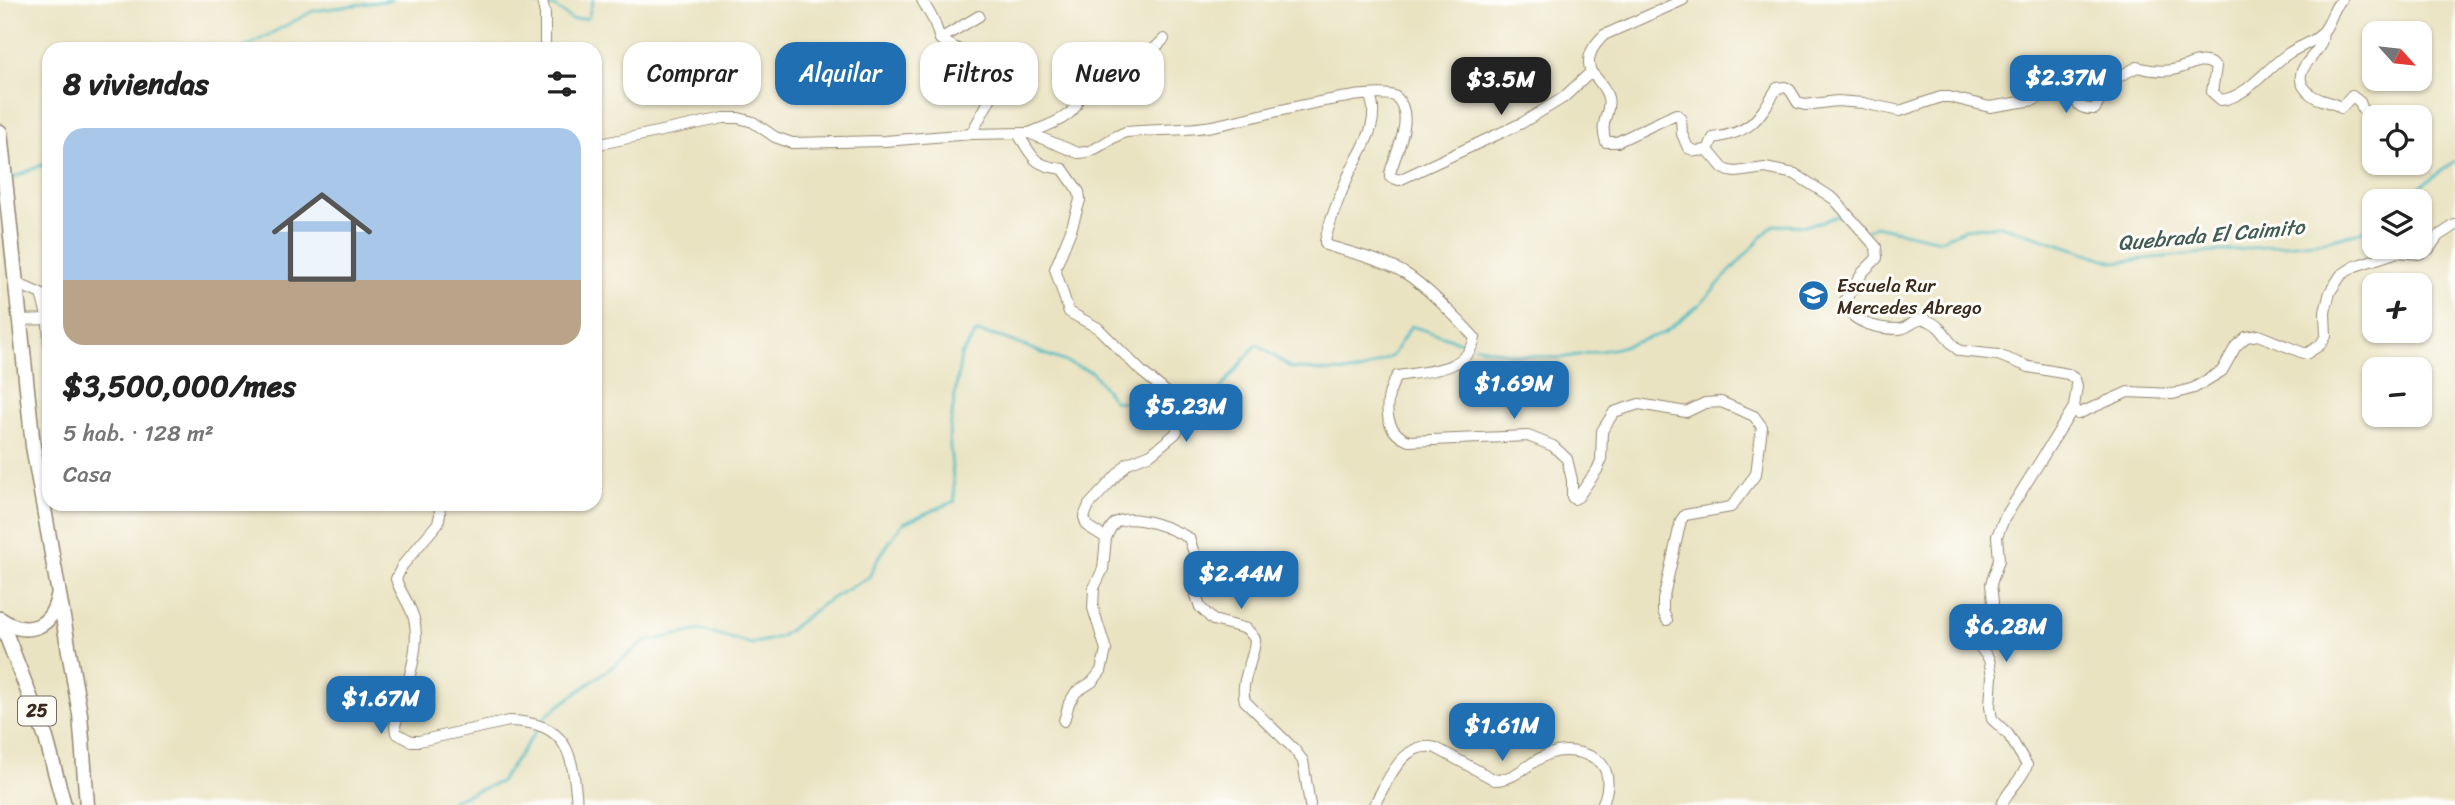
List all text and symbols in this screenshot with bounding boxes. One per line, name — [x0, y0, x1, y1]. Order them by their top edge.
north arrow — [2362, 21, 2432, 91]
map controls — [2362, 21, 2432, 427]
chip: Comprar — [623, 42, 761, 105]
chip: Alquilar — [775, 42, 906, 105]
chip: Filtros — [920, 42, 1038, 105]
chip: Nuevo — [1052, 42, 1164, 105]
pin: $2.37M — [2009, 55, 2123, 115]
text: 8 viviendas — [63, 57, 209, 111]
text: $2.37M — [2026, 57, 2106, 98]
pin: $3.5M — [1452, 58, 1550, 117]
text: $3.5M — [1467, 59, 1535, 100]
icon: filters — [543, 65, 581, 103]
button: locate — [2362, 105, 2432, 175]
icon: home — [259, 174, 385, 300]
button: layers — [2362, 189, 2432, 259]
water label: Quebrada El Caimito — [2116, 208, 2307, 262]
place label: Escuela Rur Mercedes Abrego — [1837, 269, 1982, 324]
button: + — [2362, 273, 2432, 343]
school or university icon: Escuela Rur Mercedes Abrego — [1797, 279, 1831, 313]
button: − — [2362, 357, 2432, 427]
text: $3,500,000/mes — [63, 359, 296, 413]
pin: $1.69M — [1457, 362, 1571, 421]
text: $1.69M — [1475, 363, 1553, 404]
pin: $5.23M — [1129, 384, 1243, 444]
text: $5.23M — [1145, 386, 1227, 427]
text: 5 hab. · 128 m² — [63, 413, 214, 454]
text: Casa — [63, 454, 111, 495]
pin: $2.44M — [1184, 552, 1298, 611]
text: $2.44M — [1199, 553, 1283, 594]
pin: $6.28M — [1949, 604, 2063, 664]
text: $6.28M — [1965, 606, 2047, 647]
pin: $1.67M — [324, 676, 438, 736]
text: $1.67M — [342, 678, 420, 719]
road number: 25 — [18, 696, 56, 726]
pin: $1.61M — [1445, 704, 1559, 763]
text: $1.61M — [1465, 705, 1539, 746]

